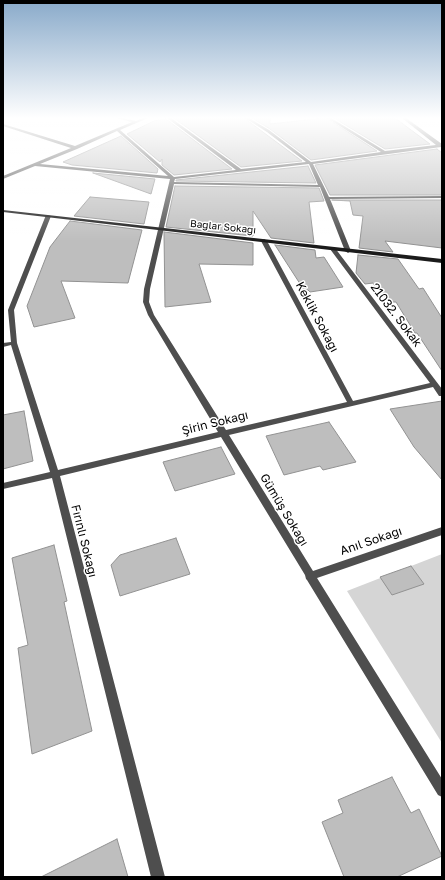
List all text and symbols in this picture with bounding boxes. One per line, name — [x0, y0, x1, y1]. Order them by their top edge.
street label: Bağlar Sokağı — [189, 218, 257, 236]
street label: Keklik Sokağı — [292, 279, 342, 355]
street label: 21032. Sokak — [367, 280, 425, 350]
street label: Şirin Sokağı — [180, 408, 250, 438]
street label: Gümüş Sokağı — [257, 471, 311, 549]
street label: Fırınlı Sokağı — [68, 503, 100, 579]
street label: Anıl Sokağı — [338, 524, 404, 558]

